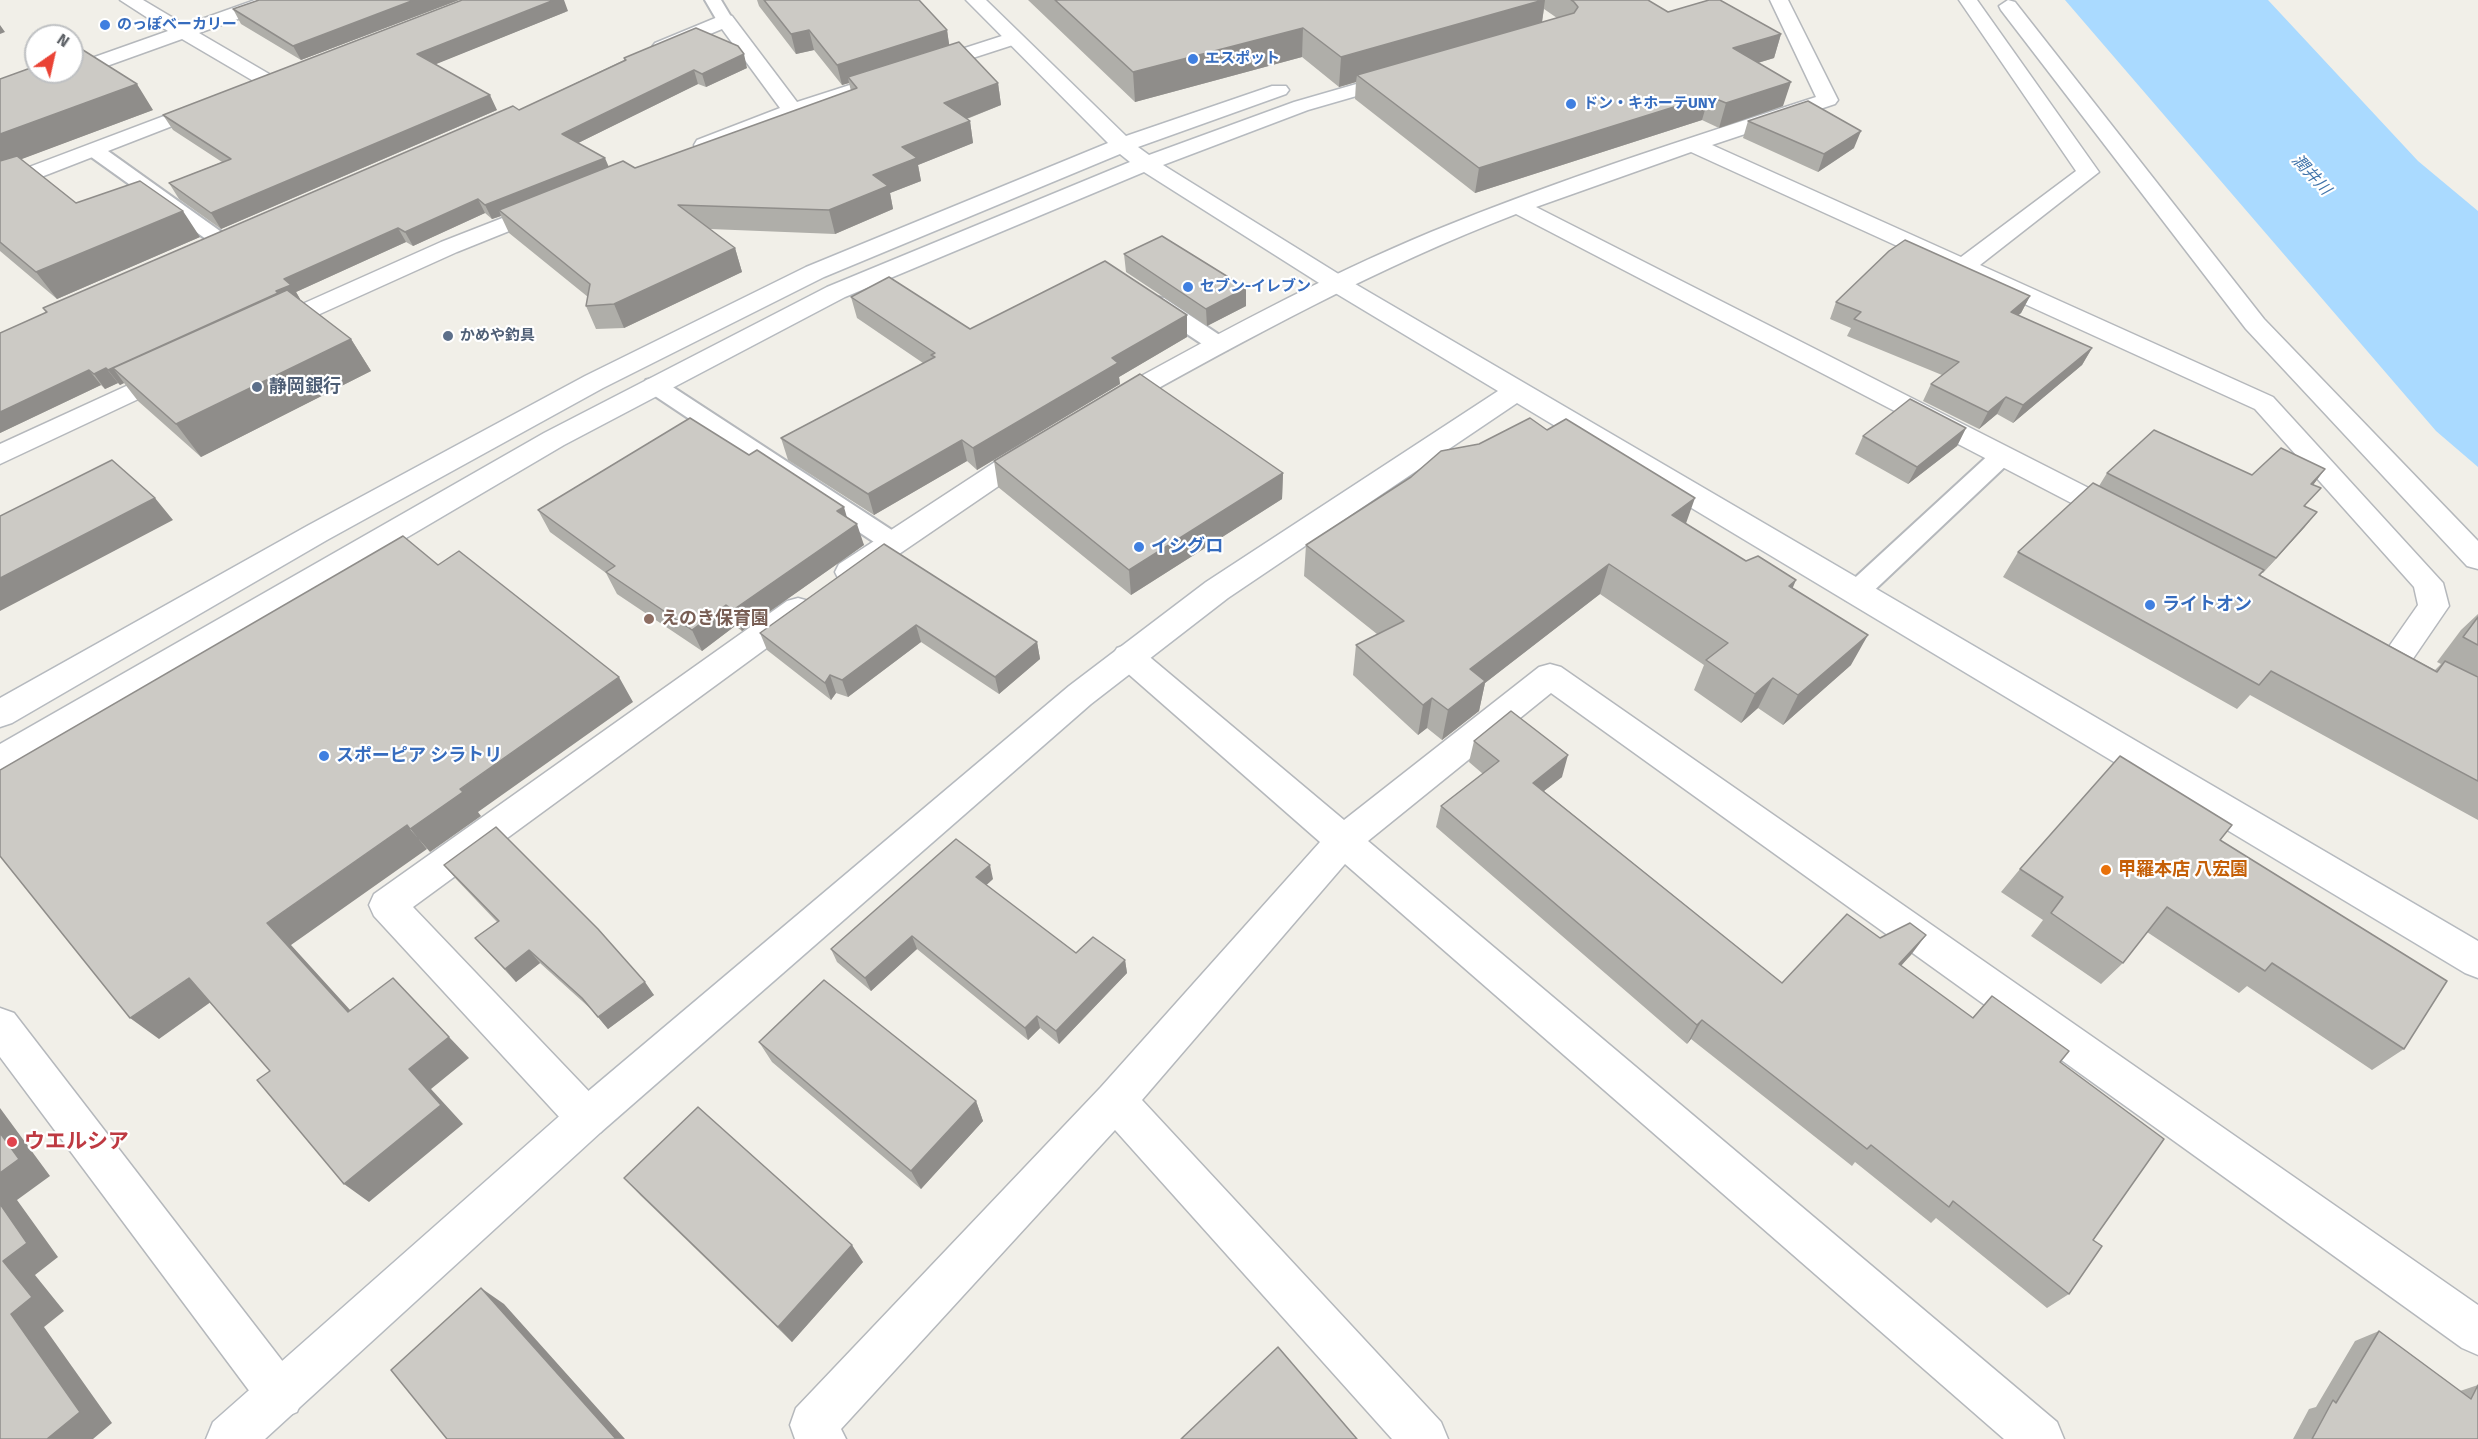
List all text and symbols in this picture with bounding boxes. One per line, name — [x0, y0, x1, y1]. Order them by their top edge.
place label: のっぽベーカリー — [117, 16, 237, 34]
marker: のっぽベーカリー — [98, 18, 112, 32]
north arrow — [24, 24, 84, 84]
text: N — [54, 29, 73, 51]
place label: エスポット — [1205, 50, 1280, 68]
marker: エスポット — [1186, 52, 1200, 66]
place label: ドン・キホーテUNY — [1583, 95, 1717, 113]
marker: ドン・キホーテUNY — [1564, 97, 1578, 111]
water label: 潤井川 — [2288, 151, 2334, 199]
place label: セブン-イレブン — [1200, 278, 1311, 296]
marker: セブン-イレブン — [1181, 280, 1195, 294]
place label: かめや釣具 — [460, 327, 535, 345]
marker: かめや釣具 — [441, 329, 455, 343]
place label: 静岡銀行 — [269, 376, 341, 398]
marker: 静岡銀行 — [250, 380, 264, 394]
place label: イシグロ — [1151, 536, 1223, 558]
marker: イシグロ — [1132, 540, 1146, 554]
place label: ライトオン — [2162, 594, 2252, 616]
marker: ライトオン — [2143, 598, 2157, 612]
place label: えのき保育園 — [661, 608, 769, 630]
marker: えのき保育園 — [642, 612, 656, 626]
place label: スポーピア シラトリ — [336, 745, 502, 767]
marker: スポーピア シラトリ — [317, 749, 331, 763]
place label: 甲羅本店 八宏園 — [2118, 859, 2248, 881]
marker: 甲羅本店 八宏園 — [2099, 863, 2113, 877]
place label: ウエルシア — [24, 1129, 129, 1155]
marker: ウエルシア — [5, 1135, 19, 1149]

